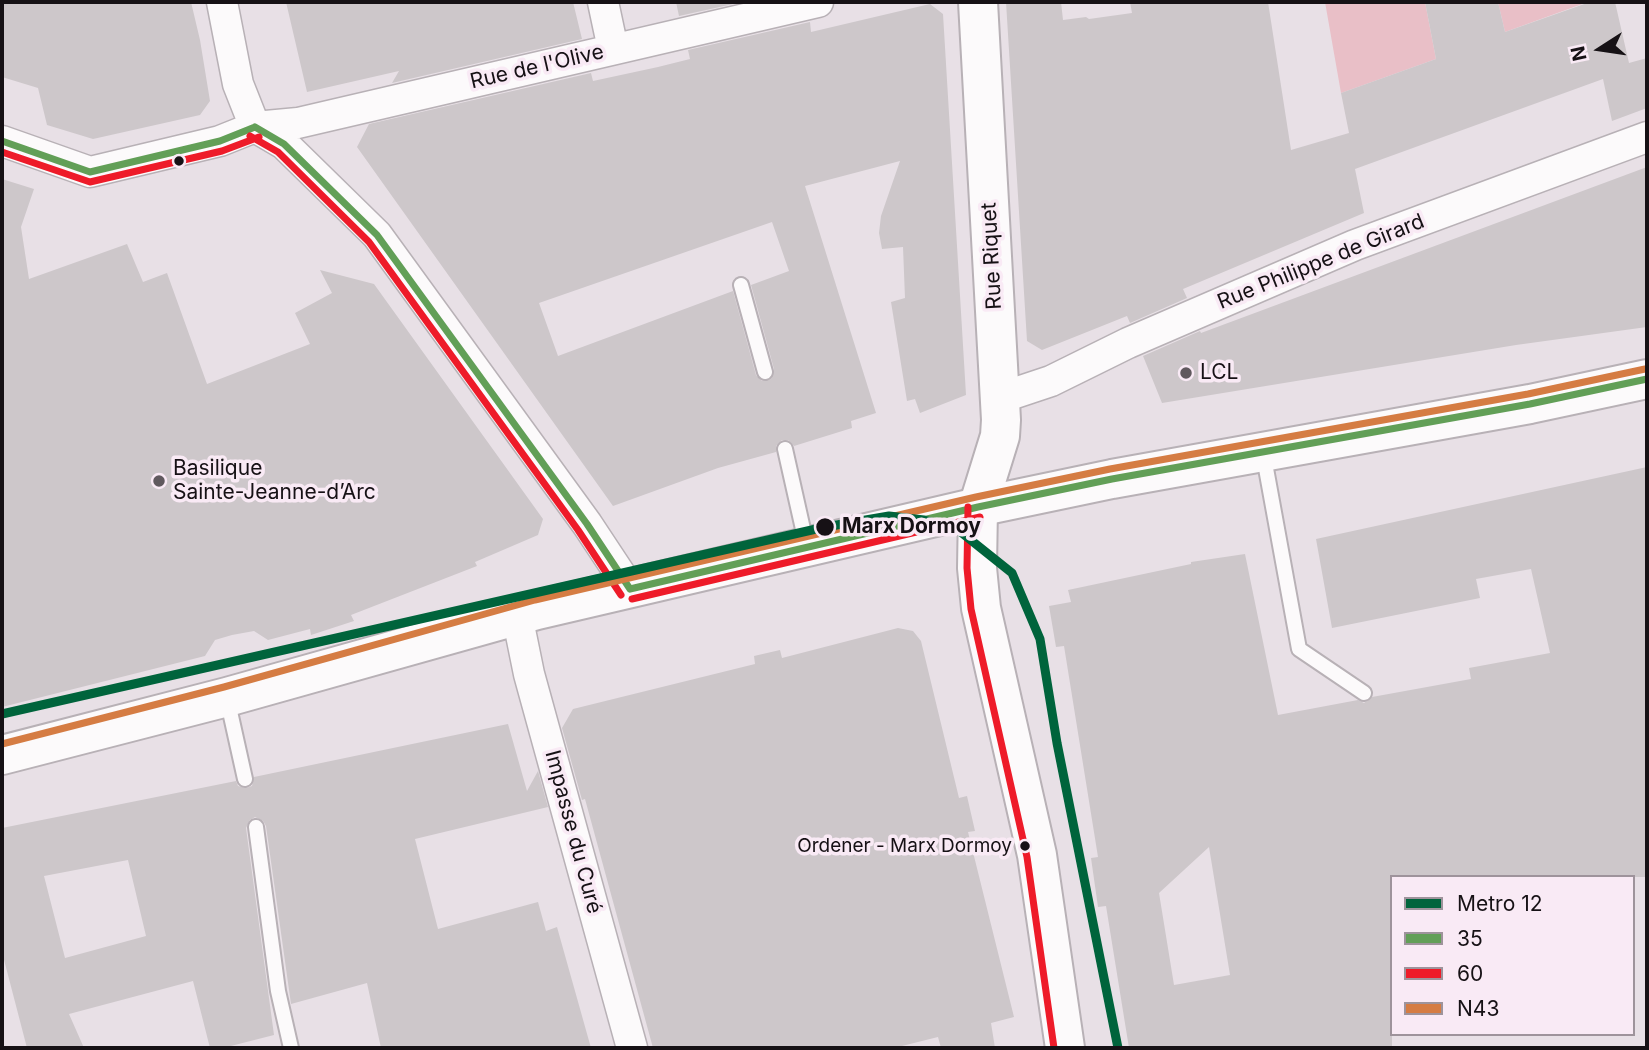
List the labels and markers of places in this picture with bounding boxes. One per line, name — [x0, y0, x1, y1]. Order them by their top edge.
unlabelled marker — [172, 154, 186, 168]
place label: LCL — [1200, 360, 1238, 386]
marker: LCL — [1178, 365, 1194, 381]
place label: Basilique Sainte-Jeanne-d’Arc — [173, 456, 376, 506]
marker: Basilique Sainte-Jeanne-d’Arc — [151, 473, 167, 489]
place label: Marx Dormoy — [842, 514, 981, 540]
marker: Marx Dormoy — [814, 516, 836, 538]
place label: Ordener - Marx Dormoy — [797, 835, 1012, 857]
marker: Ordener - Marx Dormoy — [1018, 839, 1032, 853]

